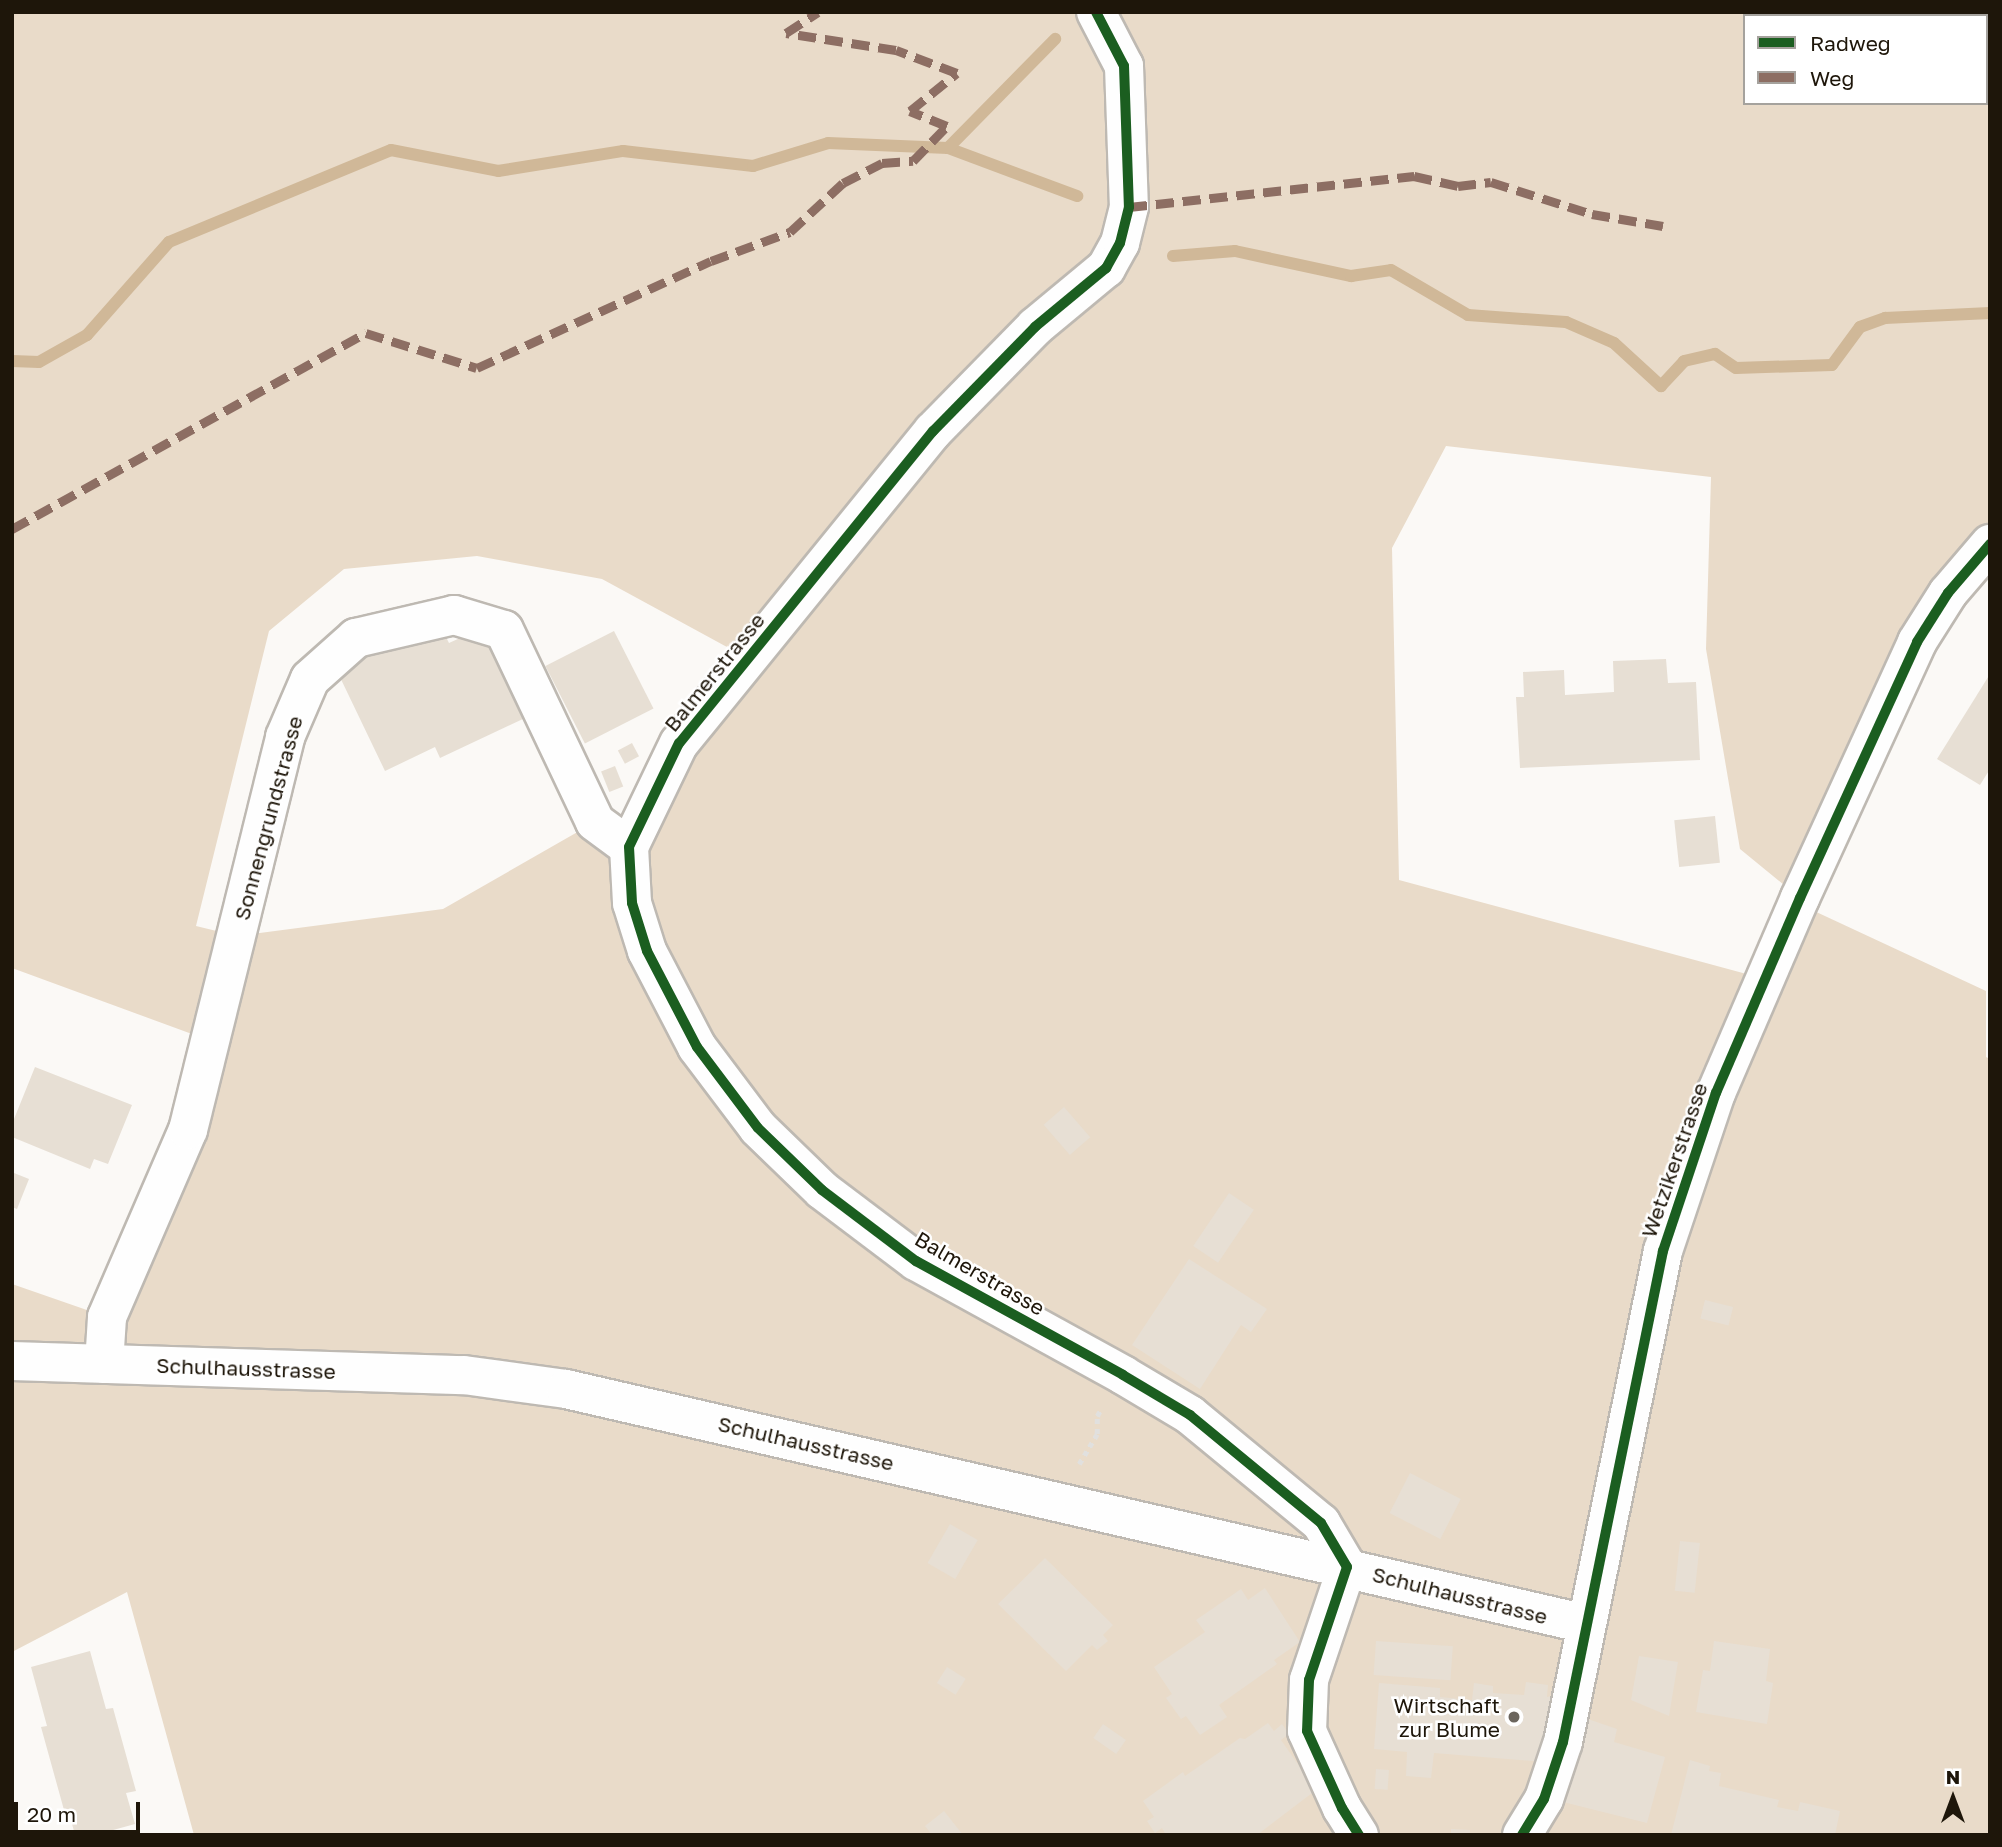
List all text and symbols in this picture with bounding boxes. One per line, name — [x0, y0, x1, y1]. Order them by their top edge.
legend — [1743, 14, 1988, 105]
text: Radweg — [1810, 30, 1891, 56]
text: Weg — [1810, 65, 1854, 91]
street label: Balmerstrasse — [658, 608, 770, 736]
street label: Sonnengrundstrasse — [229, 713, 307, 923]
street label: Wetzikerstrasse — [1636, 1079, 1712, 1241]
street label: Balmerstrasse — [911, 1226, 1049, 1320]
street label: Schulhausstrasse — [156, 1352, 336, 1384]
street label: Schulhausstrasse — [716, 1411, 896, 1475]
street label: Schulhausstrasse — [1370, 1561, 1550, 1629]
place label: Wirtschaft zur Blume — [1394, 1692, 1500, 1742]
marker: Wirtschaft zur Blume — [1506, 1709, 1522, 1725]
north arrow — [1918, 1763, 1988, 1833]
text: N — [1946, 1765, 1960, 1788]
scale bar — [18, 1787, 144, 1831]
text: 20 m — [27, 1801, 76, 1827]

